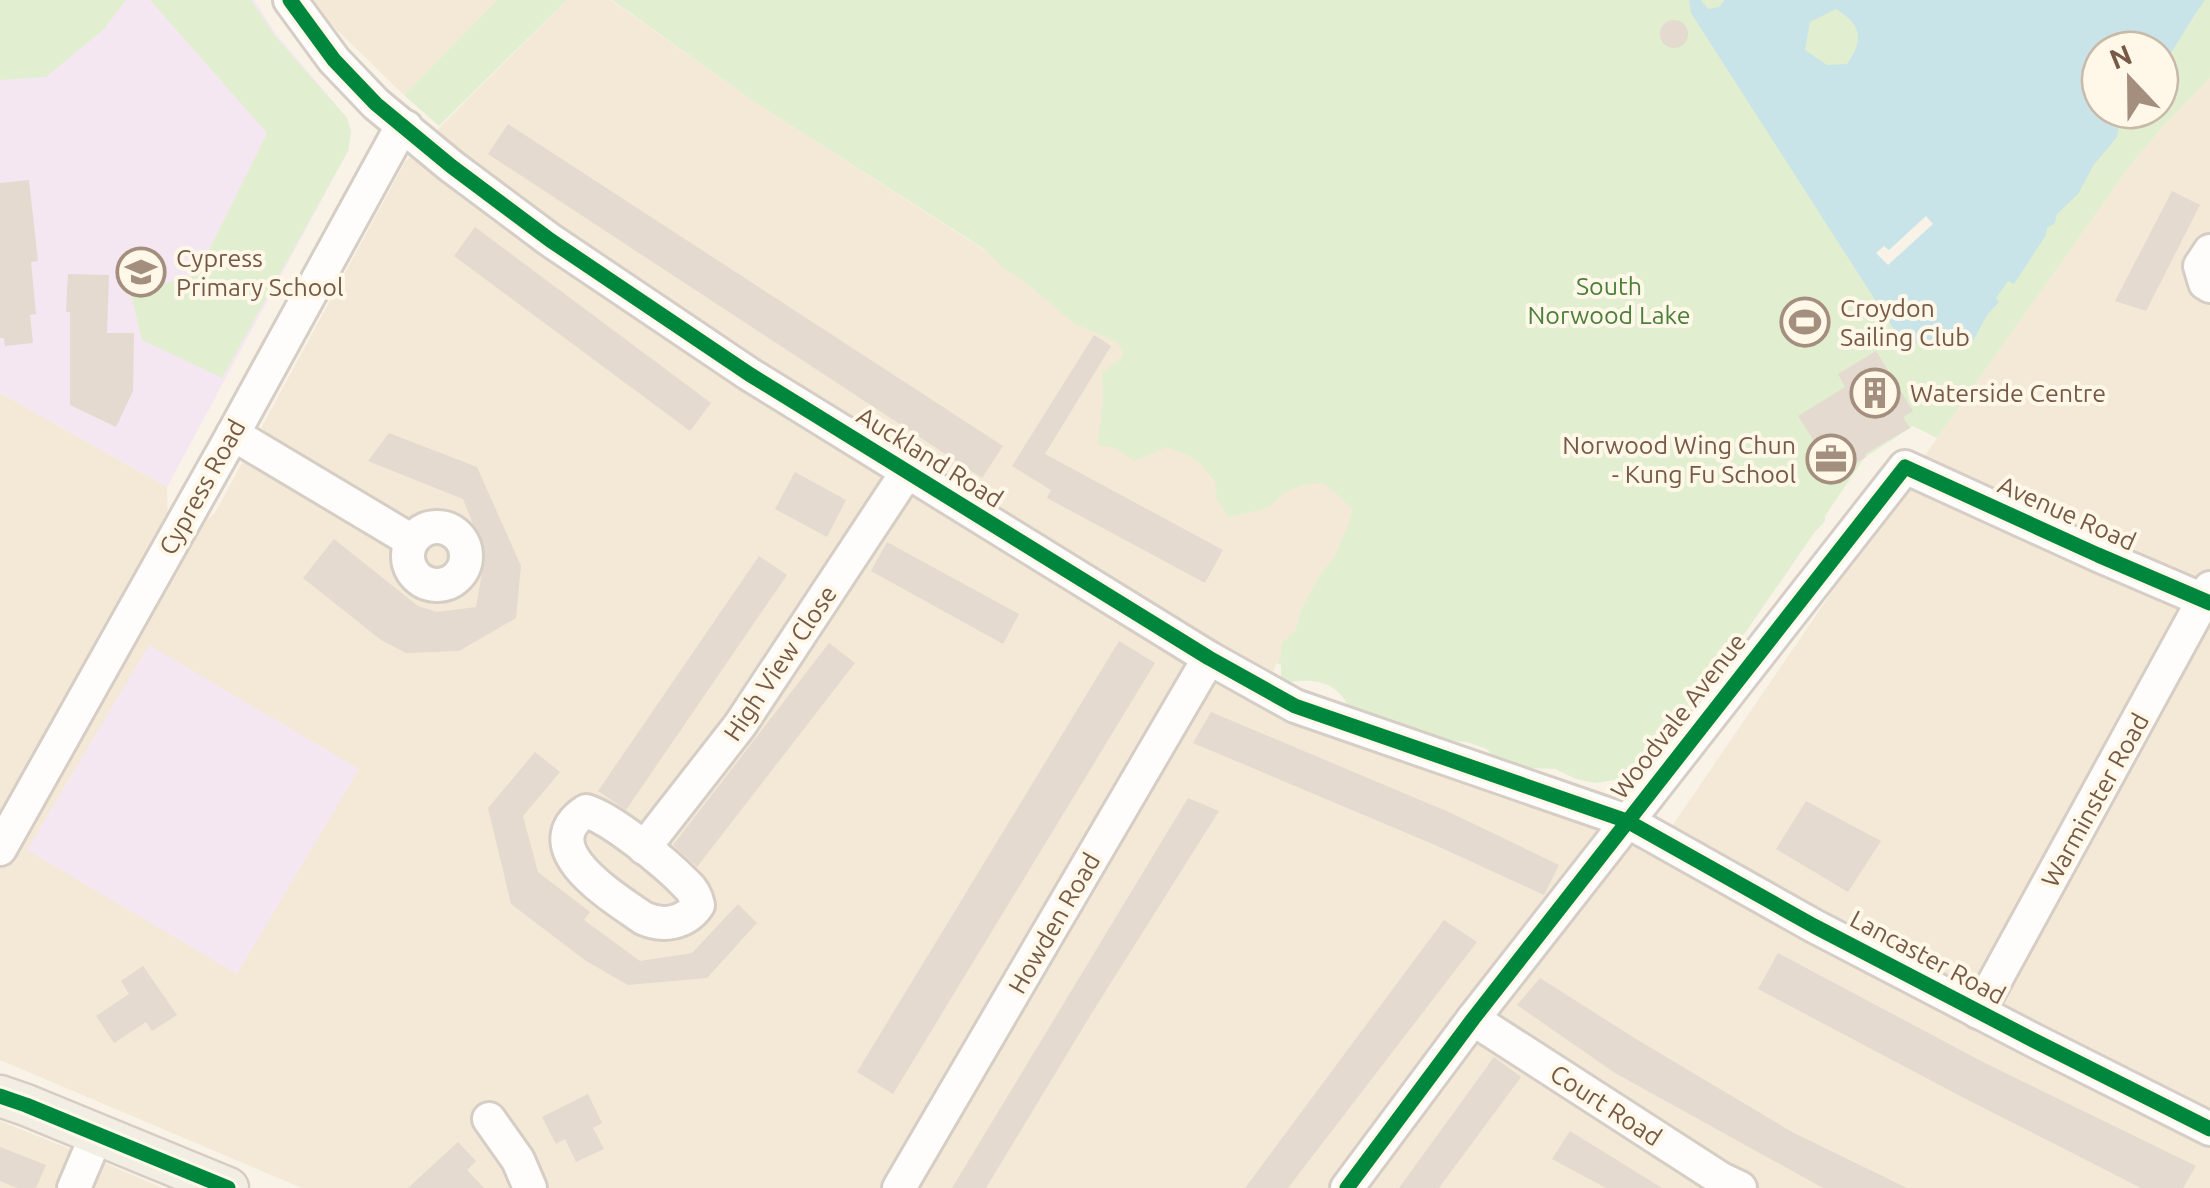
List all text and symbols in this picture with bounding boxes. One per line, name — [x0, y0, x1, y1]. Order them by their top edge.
north arrow — [2080, 30, 2180, 130]
text: N — [2105, 38, 2136, 75]
place label: Cypress Primary School — [176, 244, 344, 301]
school or university icon: Cypress Primary School — [115, 246, 167, 298]
park label: South Norwood Lake — [1527, 272, 1691, 329]
place label: Croydon Sailing Club — [1840, 294, 1970, 351]
sports icon: Croydon Sailing Club — [1779, 296, 1831, 348]
building icon: Waterside Centre — [1849, 367, 1901, 419]
place label: Waterside Centre — [1910, 379, 2106, 407]
street label: Auckland Road — [852, 401, 1008, 513]
street label: Cypress Road — [153, 414, 251, 560]
place label: Norwood Wing Chun - Kung Fu School — [1562, 431, 1796, 488]
office icon: Norwood Wing Chun - Kung Fu School — [1805, 433, 1857, 485]
street label: Avenue Road — [1994, 470, 2140, 556]
street label: High View Close — [718, 580, 842, 746]
street label: Woodvale Avenue — [1605, 628, 1751, 804]
street label: Warminster Road — [2036, 708, 2154, 892]
street label: Howden Road — [1003, 848, 1105, 998]
street label: Lancaster Road — [1846, 904, 2010, 1010]
street label: Court Road — [1545, 1059, 1667, 1151]

